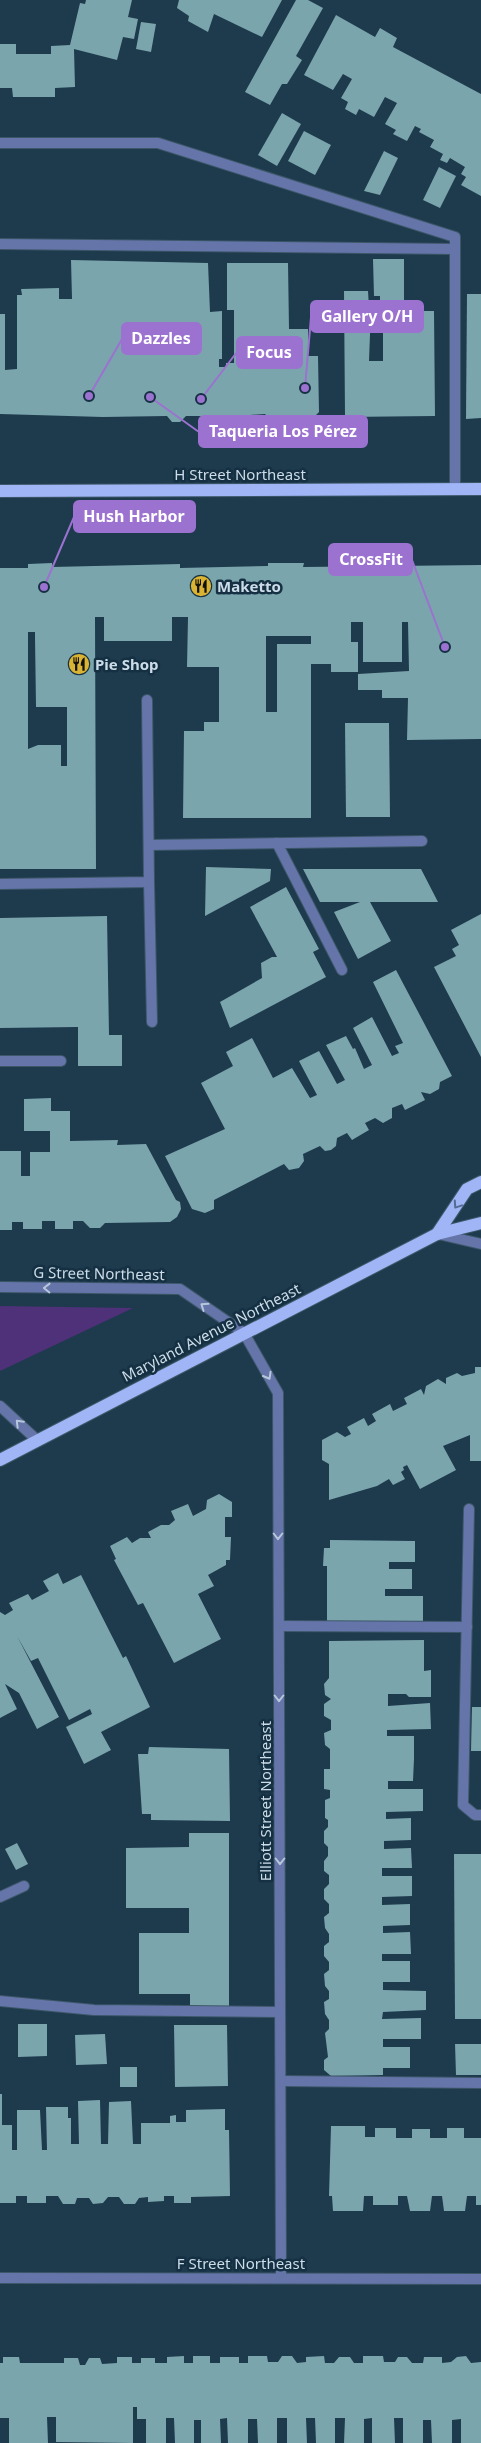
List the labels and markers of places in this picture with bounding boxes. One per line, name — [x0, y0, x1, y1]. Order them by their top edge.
callout: Gallery O/H — [311, 301, 423, 332]
callout: Dazzles — [122, 323, 201, 354]
callout: Focus — [237, 337, 302, 368]
callout: Taqueria Los Pérez — [199, 416, 367, 447]
callout: Hush Harbor — [74, 501, 195, 532]
callout: CrossFit — [329, 544, 412, 575]
restaurant icon: Maketto — [189, 574, 213, 598]
place label: Maketto — [217, 576, 281, 596]
restaurant icon: Pie Shop — [67, 652, 91, 676]
place label: Pie Shop — [95, 654, 159, 674]

